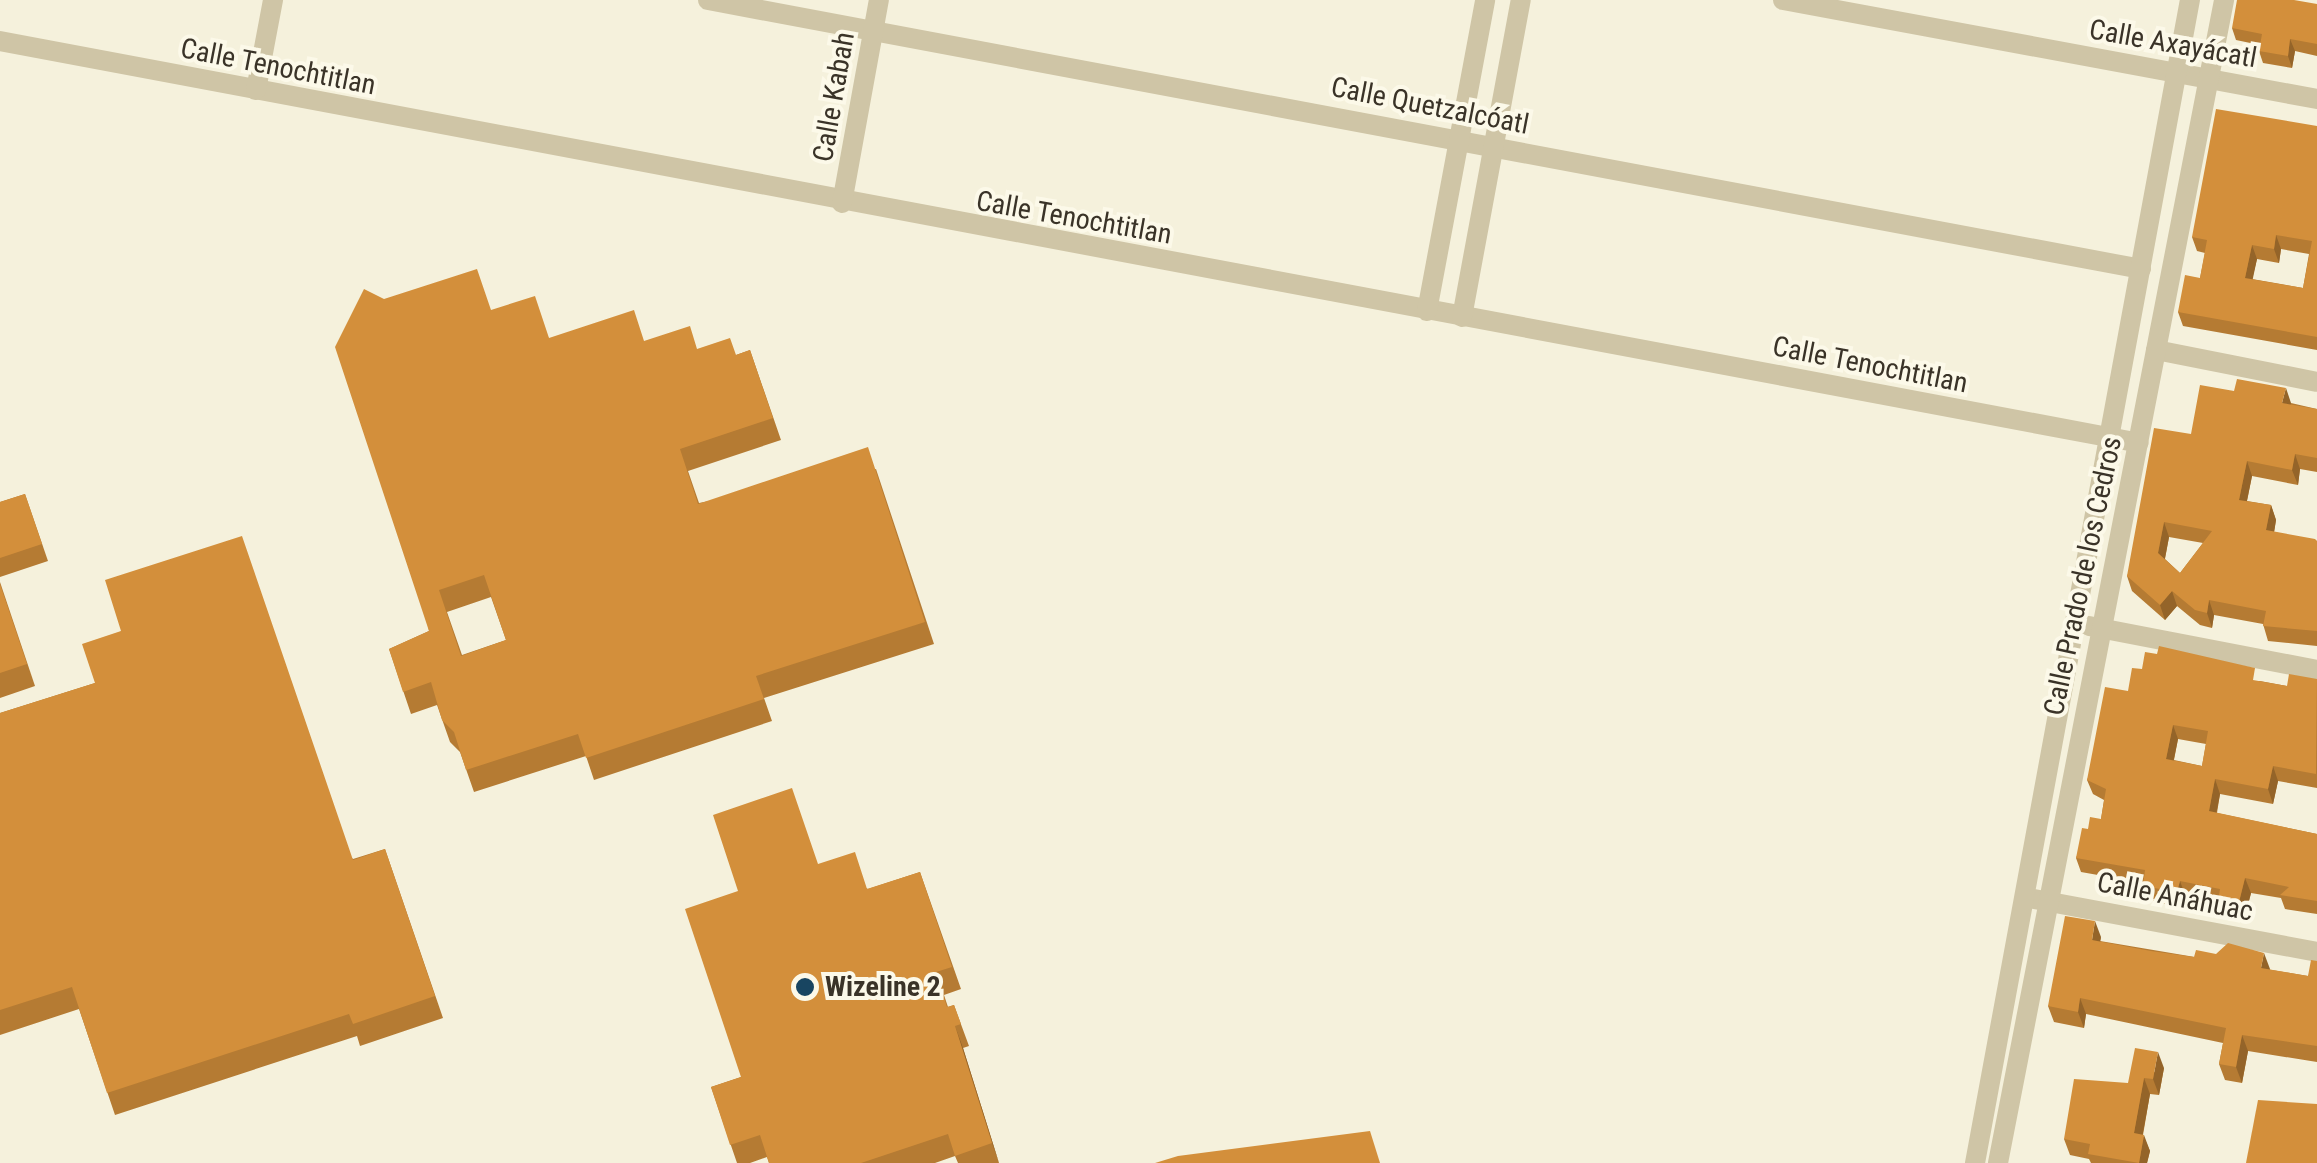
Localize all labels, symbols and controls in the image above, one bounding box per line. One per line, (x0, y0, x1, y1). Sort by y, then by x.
street label: Calle Axayácatl (2087, 13, 2259, 75)
street label: Calle Kabah (806, 30, 862, 164)
street label: Calle Tenochtitlan (177, 32, 379, 102)
street label: Calle Quetzalcóatl (1328, 70, 1532, 142)
street label: Calle Tenochtitlan (973, 184, 1175, 252)
street label: Calle Tenochtitlan (1769, 330, 1971, 400)
street label: Calle Prado de los Cedros (2037, 434, 2129, 718)
street label: Calle Anáhuac (2094, 865, 2256, 929)
place label: Wizeline 2 (825, 970, 941, 1004)
marker: Wizeline 2 (794, 976, 816, 998)

